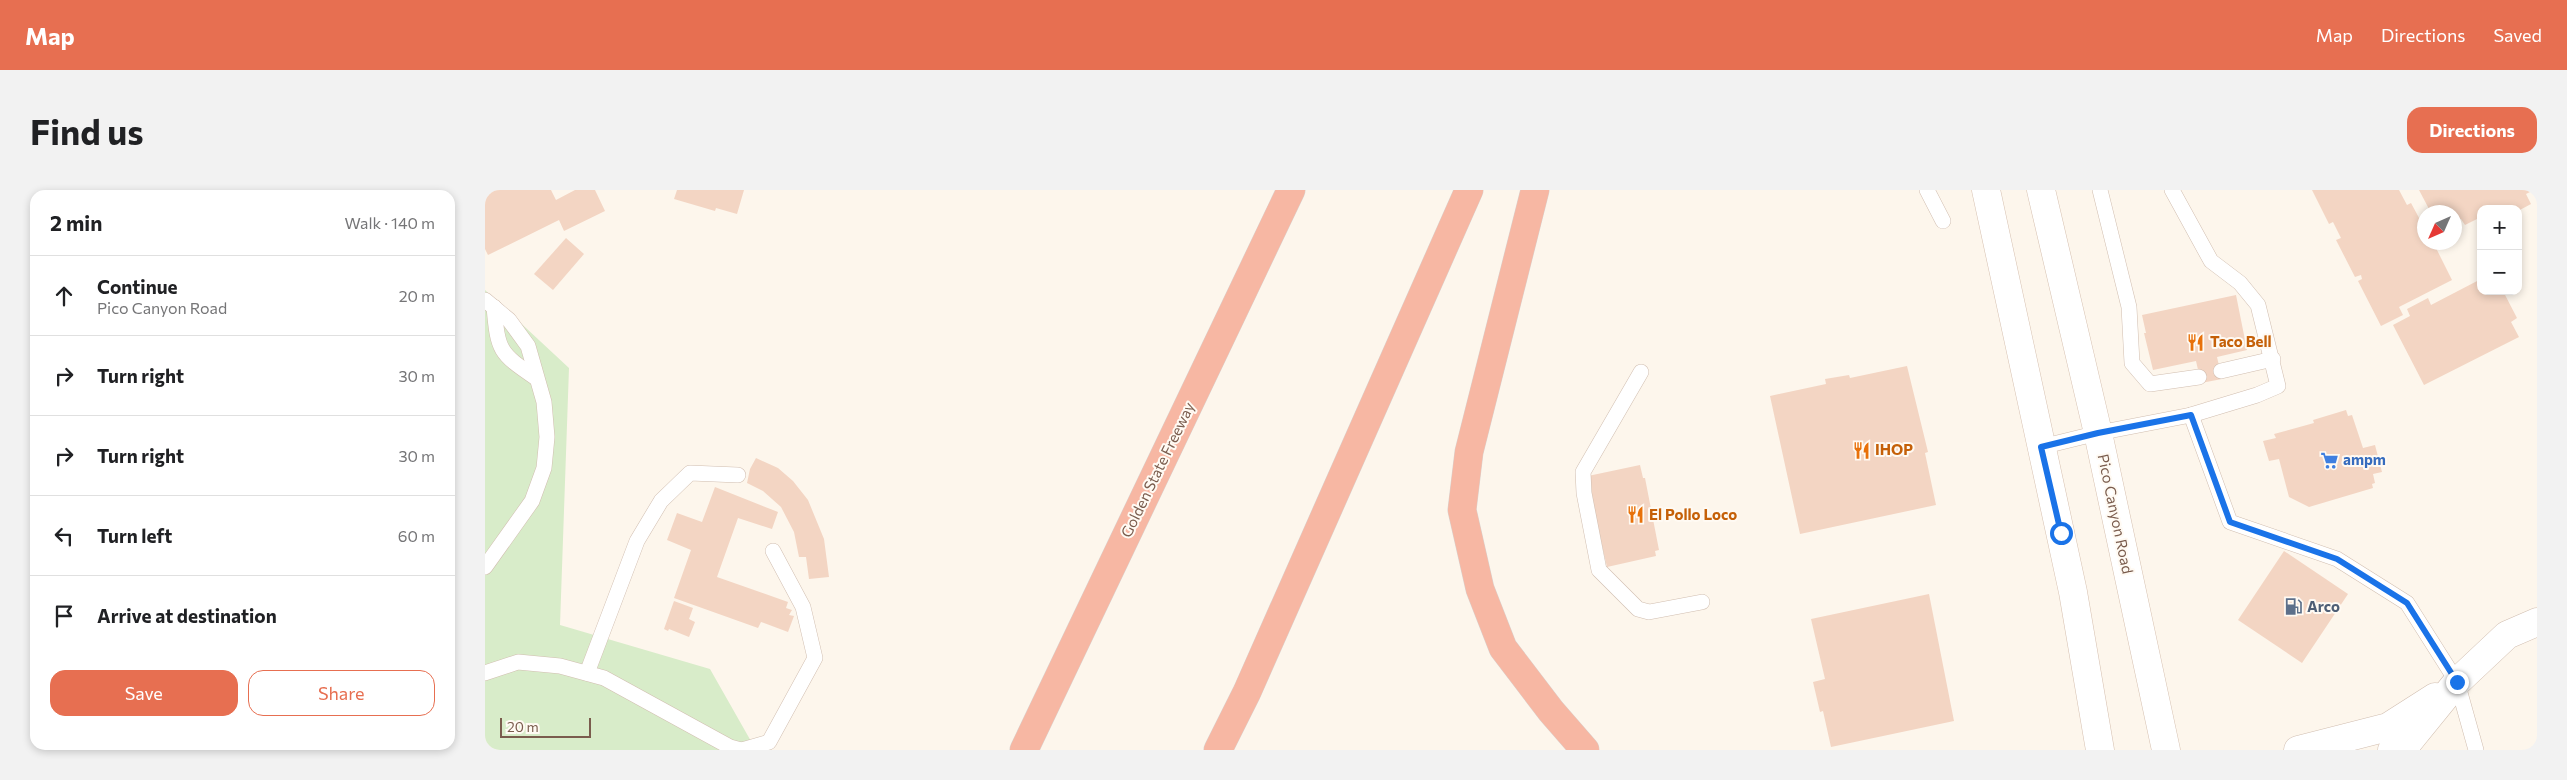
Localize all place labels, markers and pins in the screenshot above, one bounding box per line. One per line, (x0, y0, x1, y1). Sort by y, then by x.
restaurant icon: Taco Bell (2186, 332, 2206, 352)
place label: Taco Bell (2210, 332, 2272, 350)
restaurant icon: IHOP (1851, 440, 1871, 460)
place label: IHOP (1875, 440, 1913, 458)
supermarket icon: ampm (2319, 450, 2339, 470)
place label: ampm (2343, 450, 2386, 468)
restaurant icon: El Pollo Loco (1625, 505, 1645, 525)
place label: El Pollo Loco (1649, 505, 1737, 523)
fuel station icon: Arco (2283, 597, 2303, 617)
place label: Arco (2307, 597, 2340, 615)

